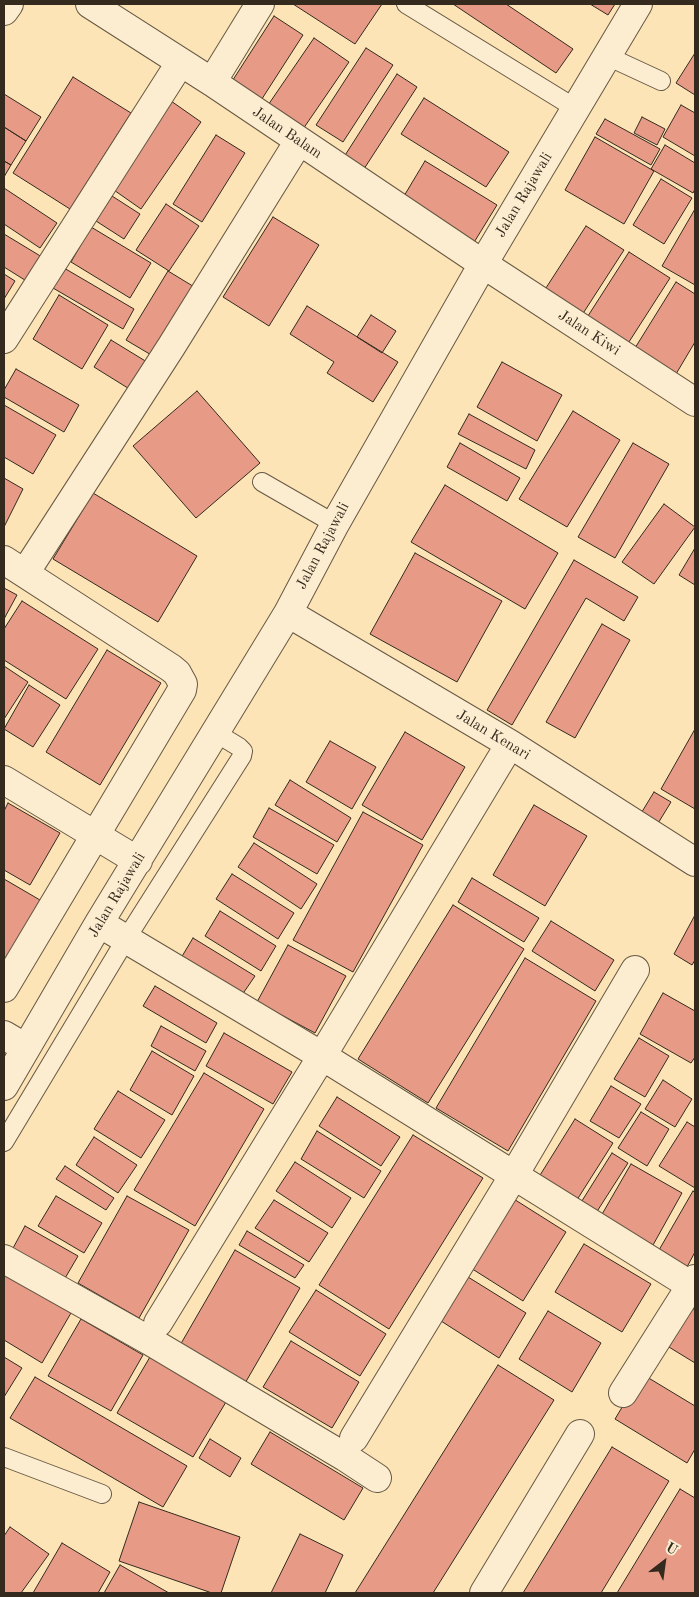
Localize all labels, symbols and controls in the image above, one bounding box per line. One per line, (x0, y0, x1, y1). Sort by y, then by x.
street label: Jalan Balam (249, 103, 325, 163)
street label: Jalan Rajawali (492, 149, 556, 241)
street label: Jalan Kiwi (555, 306, 623, 360)
street label: Jalan Rajawali (293, 499, 353, 593)
street label: Jalan Kenari (453, 706, 533, 764)
street label: Jalan Rajawali (85, 849, 149, 941)
north arrow (639, 1537, 689, 1587)
text: U (663, 1540, 680, 1558)

